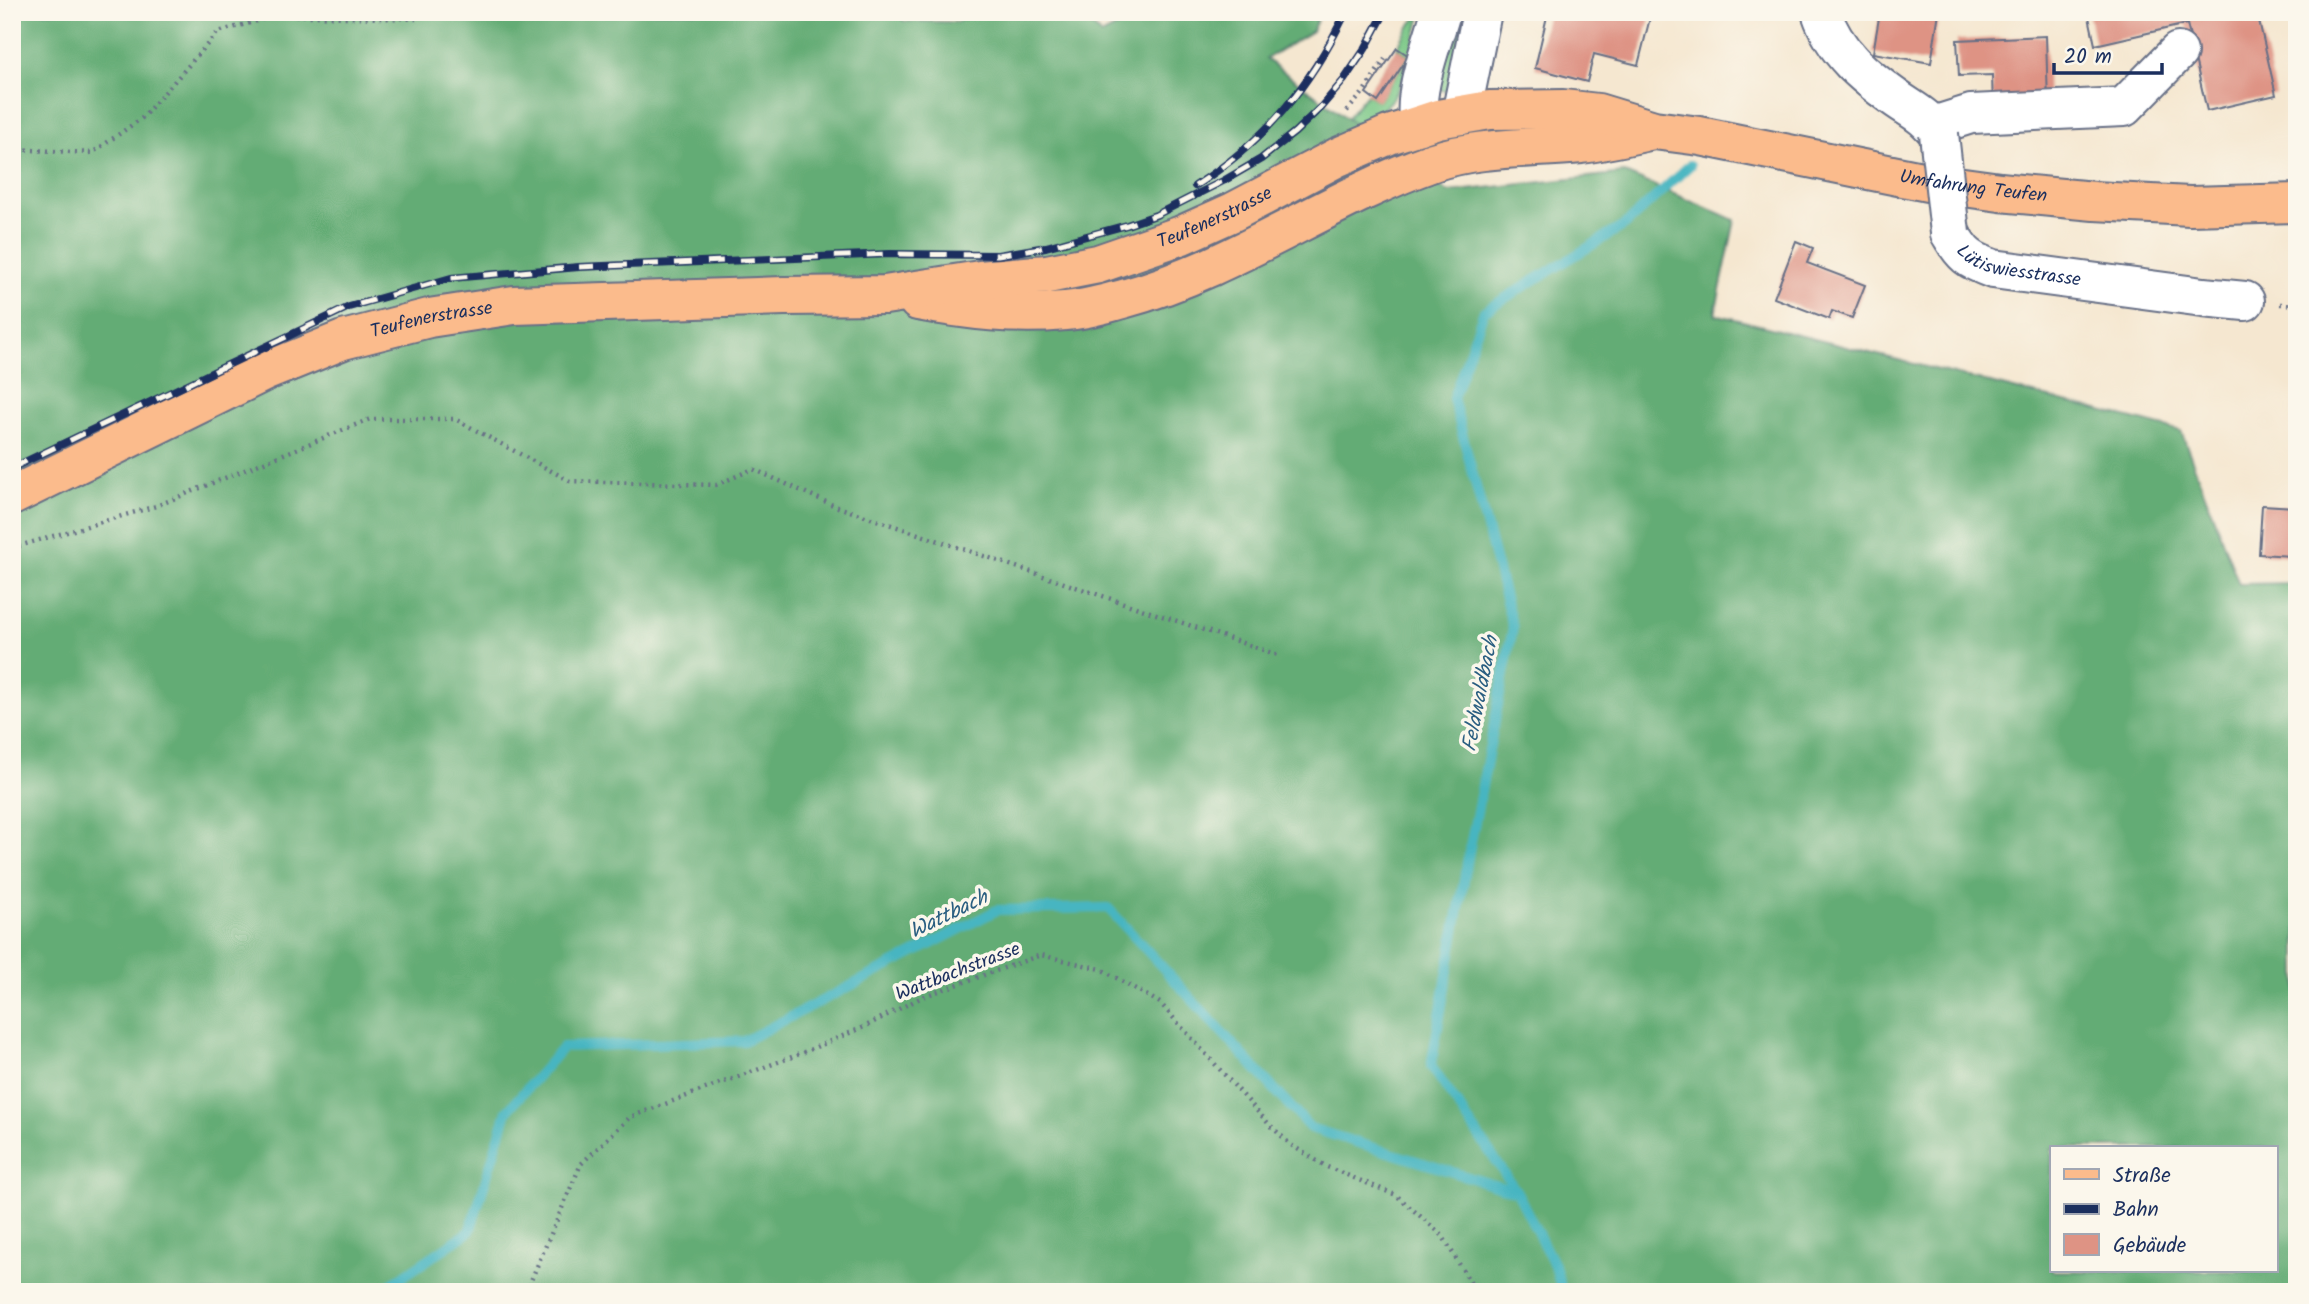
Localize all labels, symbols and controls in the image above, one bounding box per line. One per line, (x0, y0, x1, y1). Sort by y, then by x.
scale bar (2054, 32, 2162, 76)
text: 20 m (2064, 41, 2112, 74)
street label: Umfahrung Teufen (1897, 162, 2049, 211)
street label: Teufenerstrasse (1153, 179, 1278, 257)
street label: Lütiswiesstrasse (1948, 238, 2083, 296)
street label: Teufenerstrasse (367, 293, 495, 347)
water label: Feldwaldbach (1454, 632, 1509, 755)
water label: Wattbach (904, 881, 996, 948)
street label: Wattbachstrasse (891, 934, 1025, 1010)
legend (2050, 1146, 2278, 1272)
text: Straße (2113, 1160, 2171, 1193)
text: Bahn (2113, 1194, 2159, 1227)
text: Gebäude (2113, 1230, 2187, 1263)

